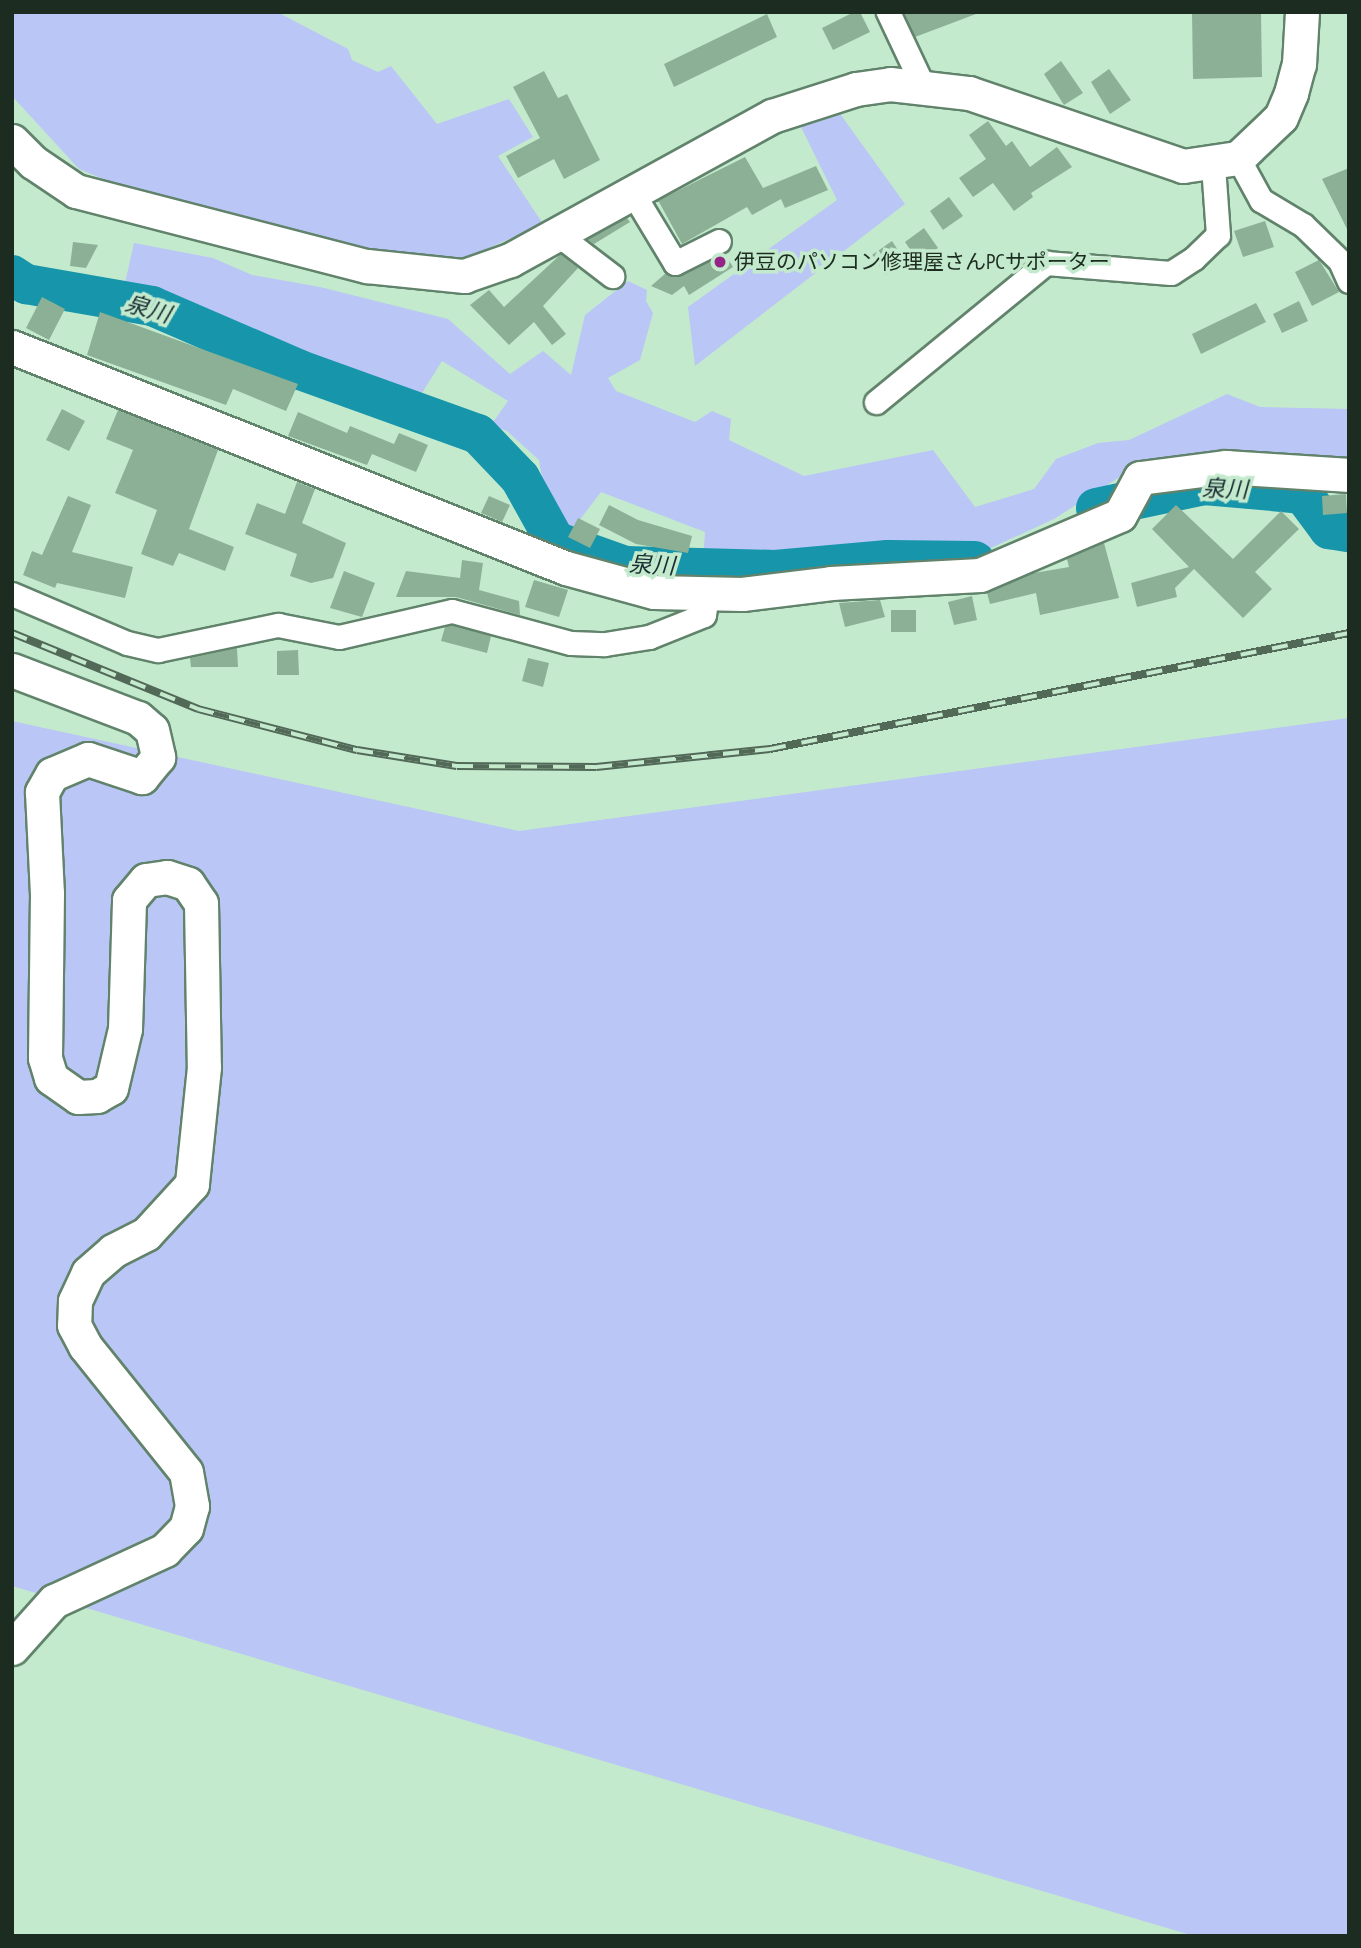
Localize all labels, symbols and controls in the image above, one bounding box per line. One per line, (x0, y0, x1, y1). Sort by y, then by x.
place label: 伊豆のパソコン修理屋さんPCサポーター (734, 249, 1110, 275)
marker: 伊豆のパソコン修理屋さんPCサポーター (712, 254, 728, 270)
water label: 泉川 (122, 289, 174, 329)
water label: 泉川 (1202, 474, 1248, 504)
water label: 泉川 (628, 550, 676, 580)

